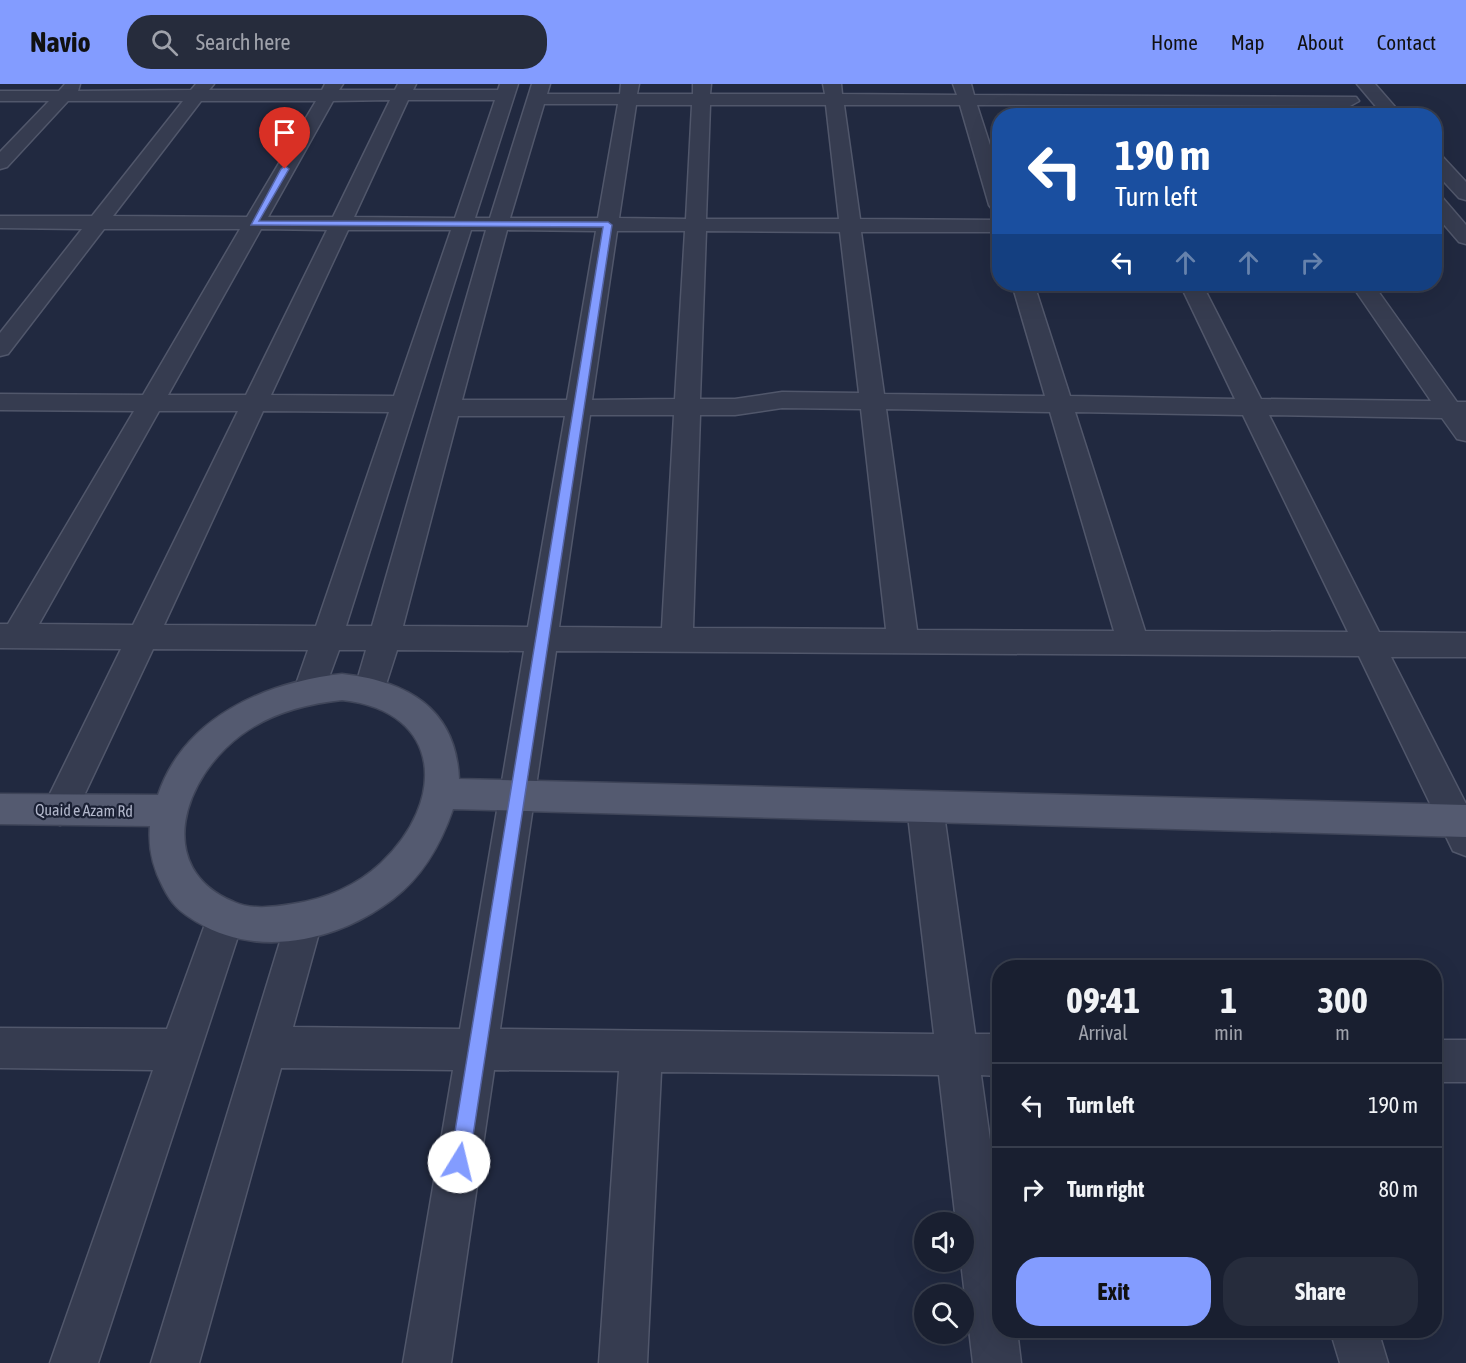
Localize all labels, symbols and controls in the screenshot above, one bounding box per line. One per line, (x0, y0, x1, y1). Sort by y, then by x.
search box (127, 15, 547, 69)
text: Navio (30, 26, 91, 58)
icon: search (148, 26, 181, 59)
text: Search here (196, 29, 291, 55)
text: Home (1151, 30, 1198, 54)
text: Map (1231, 30, 1265, 54)
text: About (1298, 30, 1344, 54)
text: Contact (1377, 30, 1436, 54)
pin (259, 107, 310, 169)
icon: arrive (268, 116, 301, 149)
text: 190 m (1115, 131, 1210, 179)
icon: left (1016, 132, 1094, 210)
text: Turn left (1115, 181, 1198, 212)
icon: left (1106, 246, 1139, 279)
icon: ahead (1169, 246, 1202, 279)
icon: ahead (1232, 246, 1265, 279)
icon: right (1295, 246, 1328, 279)
street label: Quaid e Azam Rd (35, 800, 133, 820)
text: 09:41 (1066, 979, 1140, 1021)
text: 1 (1220, 979, 1237, 1021)
text: 300 (1317, 979, 1368, 1021)
text: Arrival (1079, 1021, 1128, 1044)
text: min (1214, 1021, 1243, 1044)
text: m (1335, 1021, 1350, 1044)
icon: left (1016, 1089, 1049, 1122)
text: Turn left (1067, 1092, 1134, 1118)
text: 190 m (1368, 1092, 1418, 1118)
position arrow (427, 1130, 491, 1194)
icon: right (1016, 1173, 1049, 1206)
text: Turn right (1067, 1176, 1144, 1202)
text: 80 m (1378, 1176, 1418, 1202)
map controls (914, 1212, 974, 1344)
button: sound (914, 1212, 974, 1272)
button: Exit (1016, 1257, 1211, 1326)
button: Share (1223, 1257, 1418, 1326)
button: search (914, 1284, 974, 1344)

